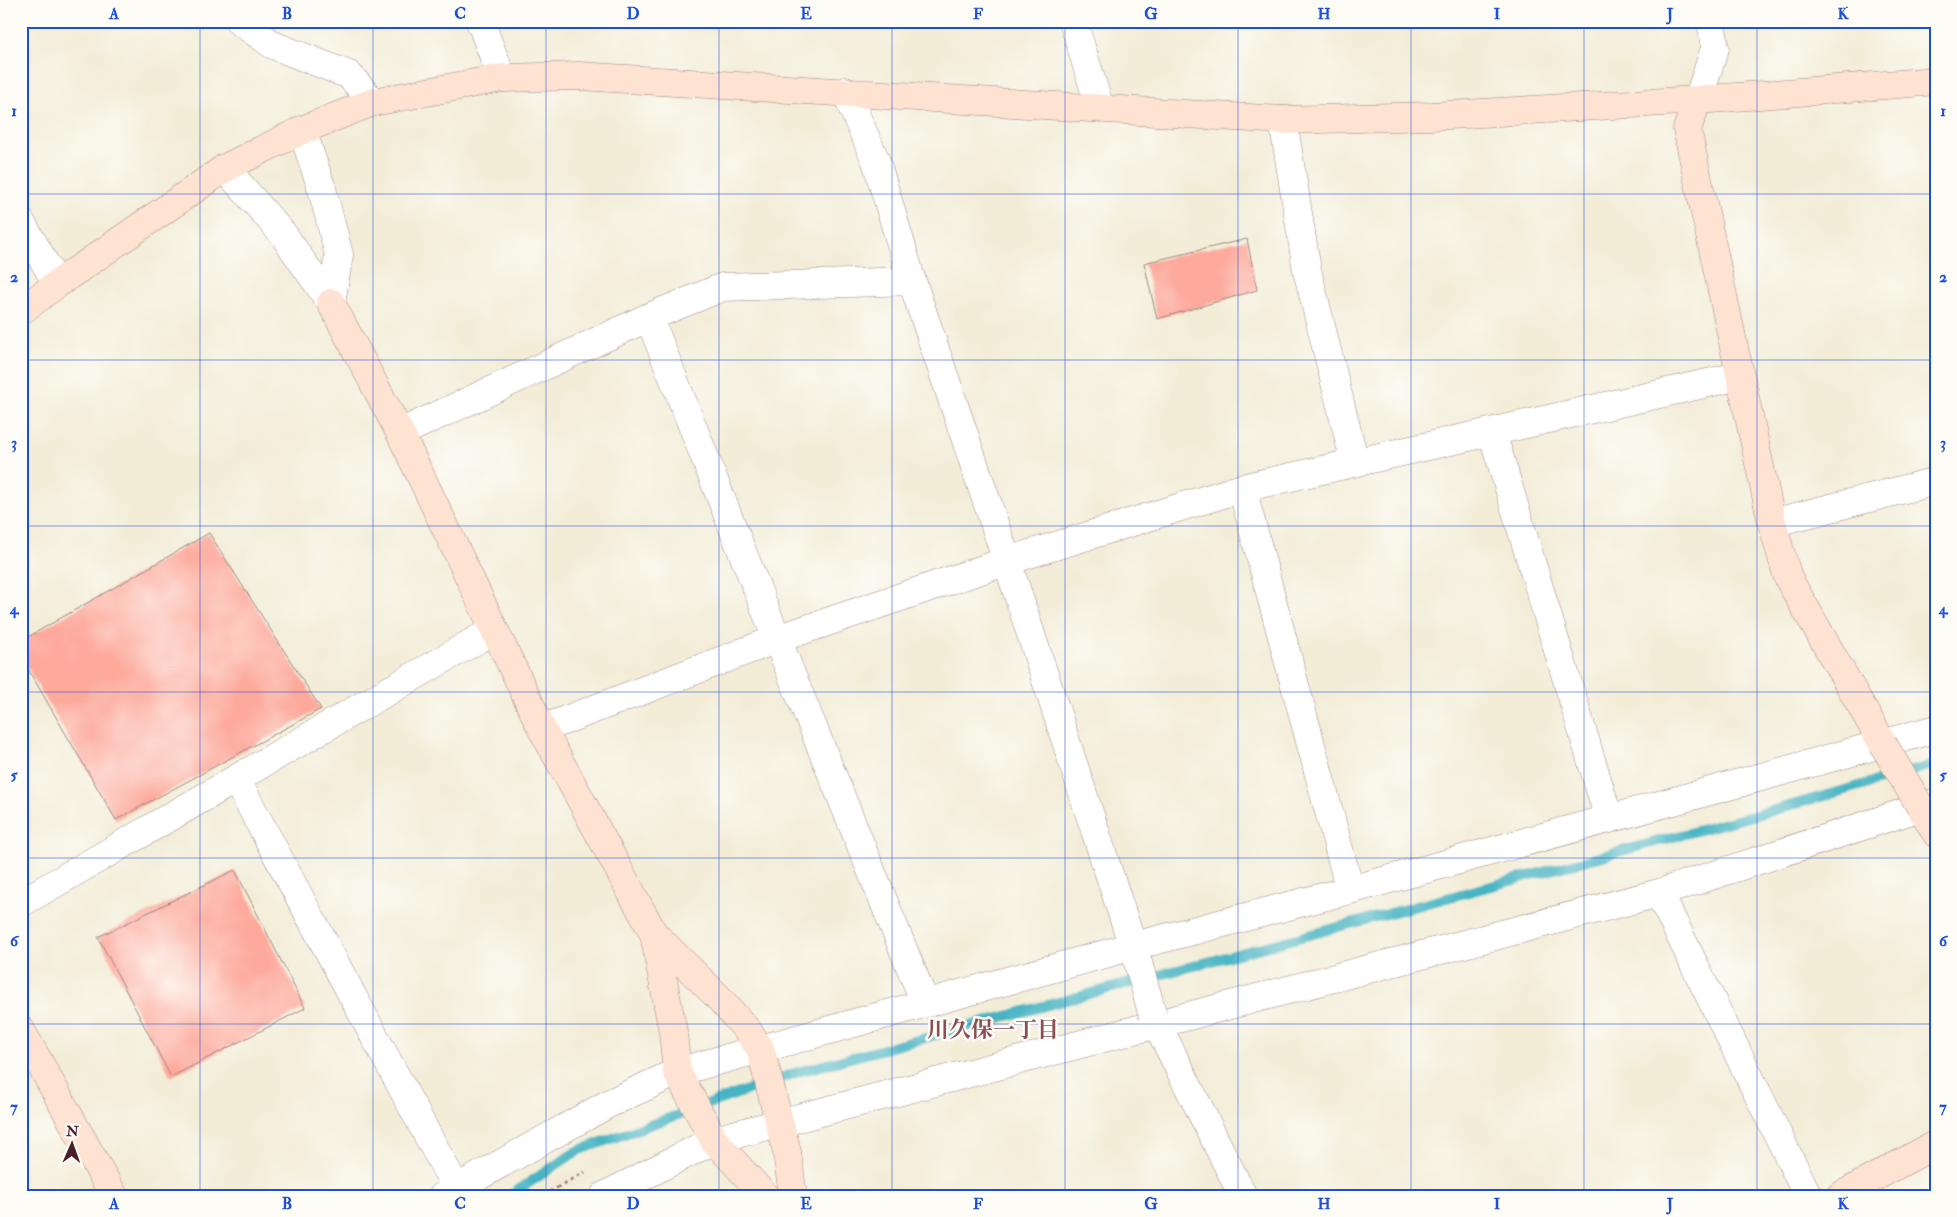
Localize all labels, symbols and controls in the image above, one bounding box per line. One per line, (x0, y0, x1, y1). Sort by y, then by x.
text: A (108, 4, 120, 24)
text: B (282, 4, 292, 24)
text: C (454, 4, 466, 24)
text: D (626, 4, 640, 24)
text: E (800, 4, 812, 24)
text: F (973, 4, 983, 24)
text: G (1144, 4, 1158, 24)
text: H (1317, 4, 1331, 24)
text: I (1494, 4, 1501, 24)
text: J (1666, 4, 1674, 25)
text: K (1837, 4, 1849, 24)
text: 1 (11, 101, 17, 121)
text: 1 (1940, 101, 1946, 121)
text: 2 (10, 267, 18, 287)
text: 2 (1939, 267, 1947, 287)
text: 3 (11, 433, 17, 453)
text: 3 (1940, 433, 1946, 453)
text: 4 (9, 599, 20, 619)
text: 4 (1938, 599, 1949, 619)
text: 5 (10, 765, 18, 785)
text: 5 (1939, 765, 1947, 785)
text: 6 (10, 931, 20, 951)
text: 6 (1939, 931, 1949, 951)
district label: 川久保一丁目 (927, 1016, 1059, 1044)
text: 7 (10, 1097, 18, 1117)
text: 7 (1939, 1097, 1947, 1117)
north arrow (48, 1120, 98, 1170)
text: N (65, 1123, 79, 1140)
text: A (108, 1194, 120, 1214)
text: B (282, 1194, 292, 1214)
text: C (454, 1194, 466, 1214)
text: D (626, 1194, 640, 1214)
text: E (800, 1194, 812, 1214)
text: F (973, 1194, 983, 1214)
text: G (1144, 1194, 1158, 1214)
text: H (1317, 1194, 1331, 1214)
text: I (1494, 1194, 1501, 1214)
text: J (1666, 1194, 1674, 1215)
text: K (1837, 1194, 1849, 1214)

